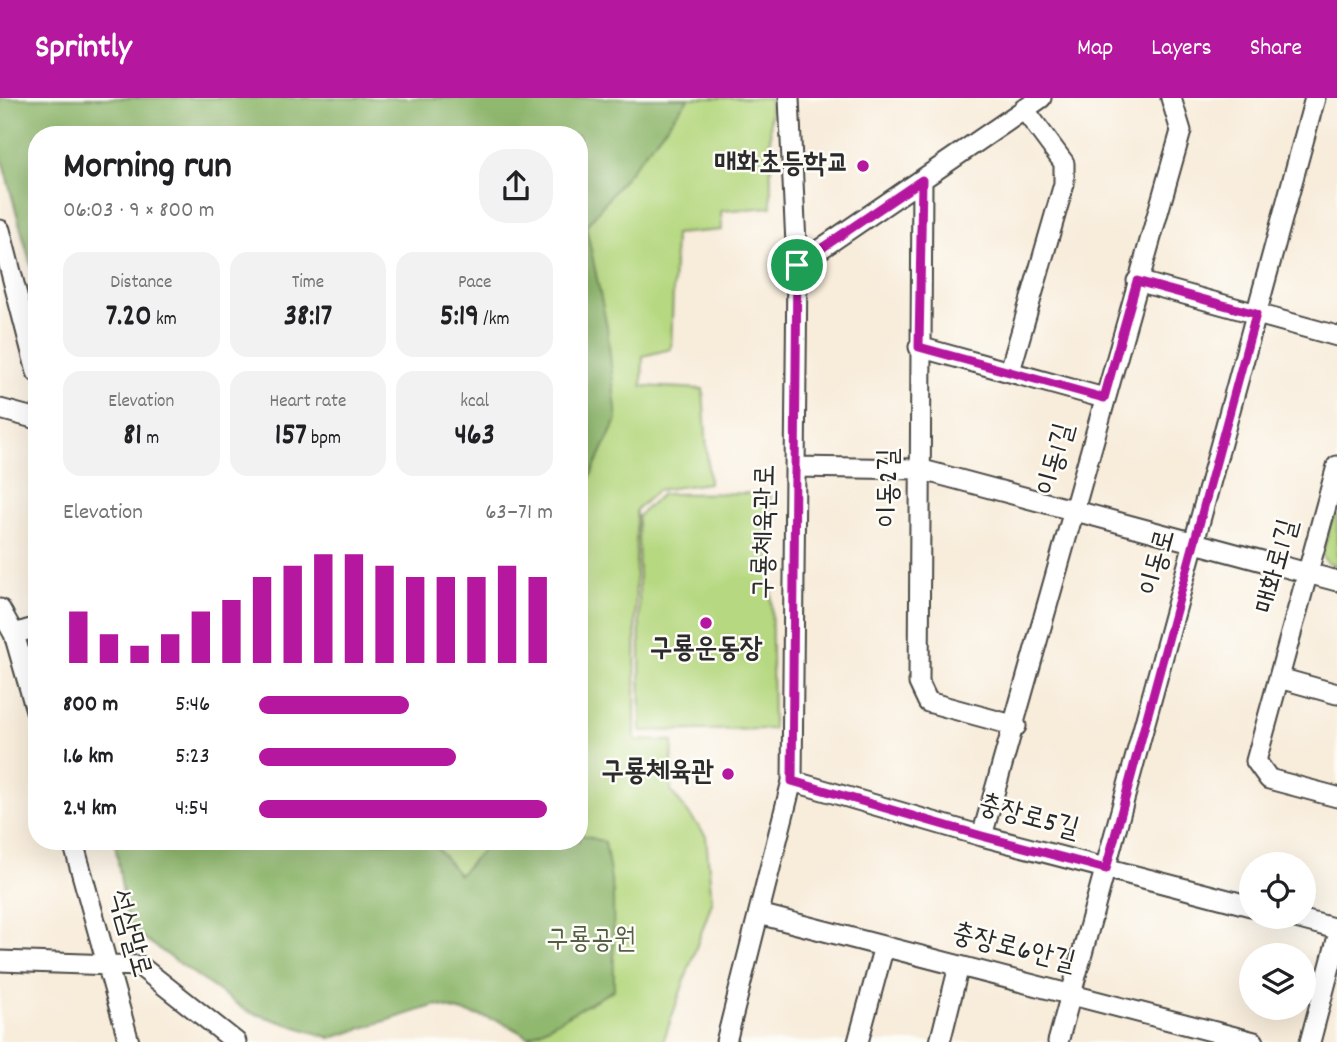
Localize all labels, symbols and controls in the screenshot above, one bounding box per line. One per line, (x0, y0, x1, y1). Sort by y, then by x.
text: Sprintly (35, 26, 132, 73)
text: Map (1077, 32, 1113, 66)
text: Layers (1151, 32, 1212, 66)
text: Share (1250, 32, 1302, 66)
text: Morning run (63, 141, 232, 196)
place label: 매화초등학교 (714, 146, 849, 186)
button: share (479, 149, 553, 223)
marker: 매화초등학교 (855, 158, 871, 174)
text: 06:03 · 9 × 800 m (63, 195, 215, 228)
pin (767, 235, 827, 295)
icon: arrive (778, 246, 816, 284)
text: Distance (110, 270, 172, 297)
text: Time (292, 270, 324, 297)
text: Pace (458, 270, 491, 297)
text: 7.20 (106, 297, 152, 340)
text: 38:17 (284, 297, 332, 340)
text: 5:19 (440, 297, 479, 340)
text: km (152, 307, 177, 334)
text: /km (479, 307, 510, 334)
text: Elevation (108, 389, 174, 416)
text: Heart rate (270, 389, 346, 416)
text: kcal (460, 389, 489, 416)
text: 81 (123, 416, 142, 459)
text: 157 (275, 416, 307, 459)
text: 463 (454, 416, 495, 459)
street label: 이동1길 (1029, 419, 1087, 501)
text: m (142, 426, 159, 453)
text: bpm (307, 426, 341, 453)
street label: 이동2길 (871, 448, 911, 528)
street label: 구룡체육관로 (746, 464, 788, 600)
text: Elevation (63, 497, 143, 530)
text: 63–71 m (485, 497, 553, 530)
street label: 매화로1길 (1247, 515, 1311, 619)
street label: 이동로 (1132, 525, 1188, 601)
marker: 구룡운동장 (698, 615, 714, 631)
place label: 구룡운동장 (650, 631, 763, 671)
text: 800 m (63, 689, 118, 722)
text: 5:46 (175, 689, 210, 722)
text: 1.6 km (63, 741, 114, 774)
text: 5:23 (175, 741, 210, 774)
place label: 구룡체육관 (601, 754, 714, 794)
marker: 구룡체육관 (720, 766, 736, 782)
street label: 충장로5길 (973, 786, 1083, 852)
text: 2.4 km (63, 793, 117, 826)
text: 4:54 (175, 793, 209, 826)
map controls (1239, 852, 1316, 1020)
button: locate (1239, 852, 1316, 929)
street label: 석삼말로 (96, 885, 160, 983)
street label: 충장로6안길 (947, 915, 1079, 985)
park label: 구룡공원 (546, 922, 636, 962)
button: layers (1239, 943, 1316, 1020)

